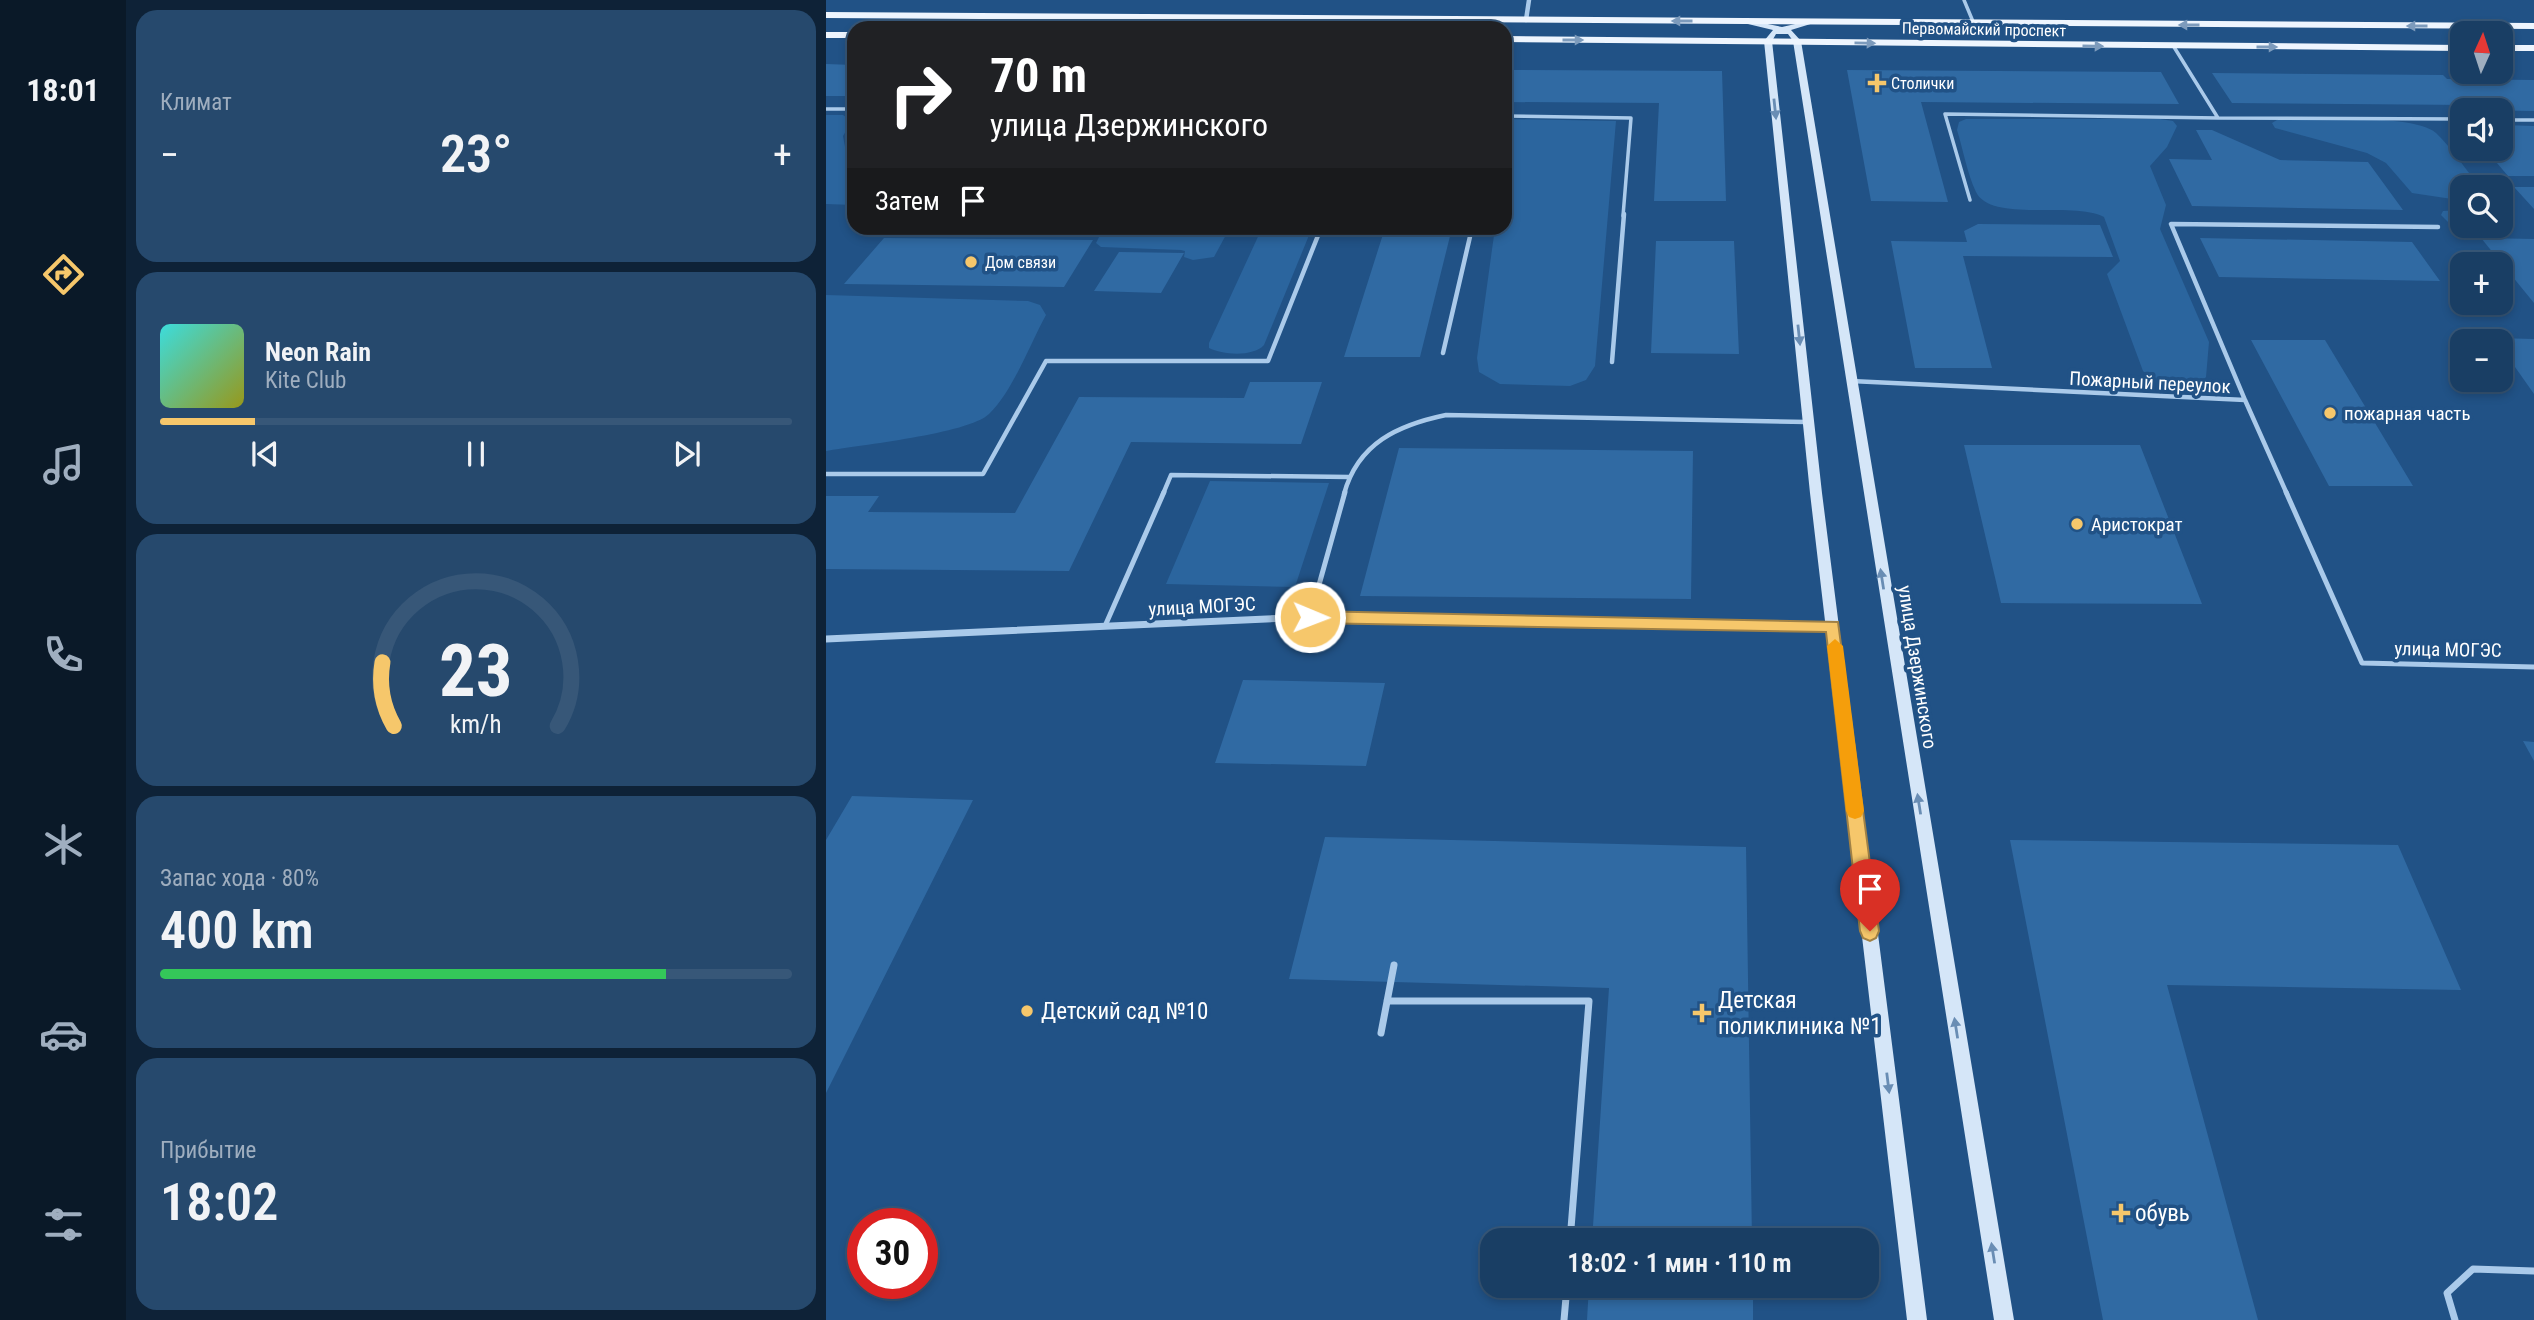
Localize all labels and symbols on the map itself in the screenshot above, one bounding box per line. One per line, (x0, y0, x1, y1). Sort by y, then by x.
one-way arrow (1671, 15, 1693, 27)
street label: Первомайский проспект (1902, 19, 2066, 40)
one-way arrow (2178, 19, 2200, 31)
one-way arrow (2406, 20, 2428, 32)
north arrow (2450, 21, 2513, 84)
one-way arrow (1562, 34, 1584, 46)
one-way arrow (1855, 37, 1877, 49)
one-way arrow (2082, 40, 2104, 51)
one-way arrow (2256, 41, 2278, 53)
place label: Столички (1891, 74, 1954, 93)
marker: Столички (1869, 75, 1885, 91)
one-way arrow (1770, 98, 1781, 120)
place label: Дом связи (985, 253, 1056, 272)
marker: Дом связи (963, 254, 979, 270)
one-way arrow (1794, 324, 1805, 346)
street label: Пожарный переулок (2069, 367, 2231, 398)
place label: пожарная часть (2344, 402, 2471, 425)
marker: пожарная часть (2322, 405, 2338, 421)
place label: Аристократ (2091, 513, 2183, 536)
marker: Аристократ (2069, 516, 2085, 532)
one-way arrow (1876, 568, 1887, 590)
position arrow (1273, 580, 1347, 654)
street label: улица Дзержинского (1893, 584, 1942, 750)
street label: улица МОГЭС (1148, 592, 1256, 621)
street label: улица МОГЭС (2394, 637, 2502, 662)
one-way arrow (1913, 793, 1924, 815)
pin (1840, 859, 1900, 931)
place label: Детская поликлиника №1 (1718, 987, 1882, 1040)
place label: Детский сад №10 (1041, 998, 1208, 1025)
marker: Детский сад №10 (1019, 1003, 1035, 1019)
marker: Детская поликлиника №1 (1692, 1003, 1712, 1023)
one-way arrow (1950, 1017, 1961, 1039)
one-way arrow (1882, 1072, 1893, 1094)
place label: обувь (2135, 1200, 2190, 1227)
marker: обувь (2113, 1205, 2129, 1221)
speed limit sign: 30 (847, 1208, 938, 1299)
one-way arrow (1987, 1242, 1998, 1264)

